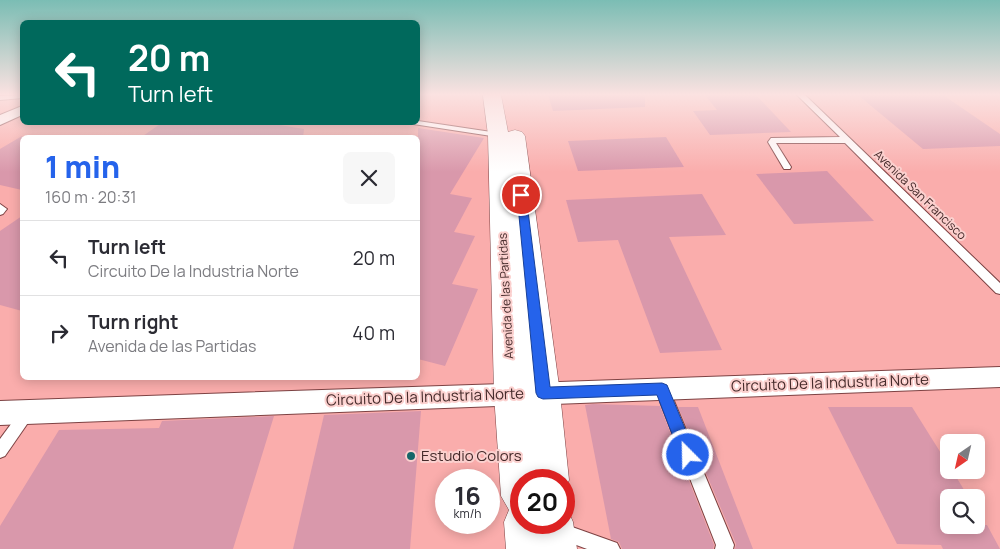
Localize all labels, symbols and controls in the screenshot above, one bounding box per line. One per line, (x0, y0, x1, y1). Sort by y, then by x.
text: 20 m (128, 34, 210, 82)
icon: left (45, 40, 110, 105)
text: Turn left (128, 79, 213, 109)
text: 1 min (45, 146, 120, 187)
street label: Avenida San Francisco (870, 146, 970, 243)
button: close (343, 152, 395, 204)
pin (500, 174, 542, 216)
icon: arrive (507, 181, 535, 209)
text: 160 m · 20:31 (45, 186, 136, 208)
street label: Avenida de las Partidas (494, 233, 517, 360)
text: Turn left (88, 234, 166, 260)
icon: left (45, 244, 73, 272)
text: 20 m (353, 245, 395, 271)
text: Circuito De la Industria Norte (88, 260, 299, 282)
text: Turn right (88, 309, 178, 335)
icon: right (45, 319, 73, 347)
text: 40 m (352, 320, 395, 346)
text: Avenida de las Partidas (88, 335, 256, 357)
street label: Circuito De la Industria Norte (731, 369, 929, 396)
street label: Circuito De la Industria Norte (326, 383, 524, 410)
position arrow (661, 428, 713, 480)
north arrow (940, 434, 985, 479)
map controls (940, 434, 985, 534)
place label: Estudio Colors (421, 445, 522, 466)
marker: Estudio Colors (405, 450, 417, 462)
speed limit sign: 20 (510, 469, 575, 534)
text: 16 (454, 478, 481, 513)
button: search (940, 489, 985, 534)
text: km/h (454, 505, 481, 522)

